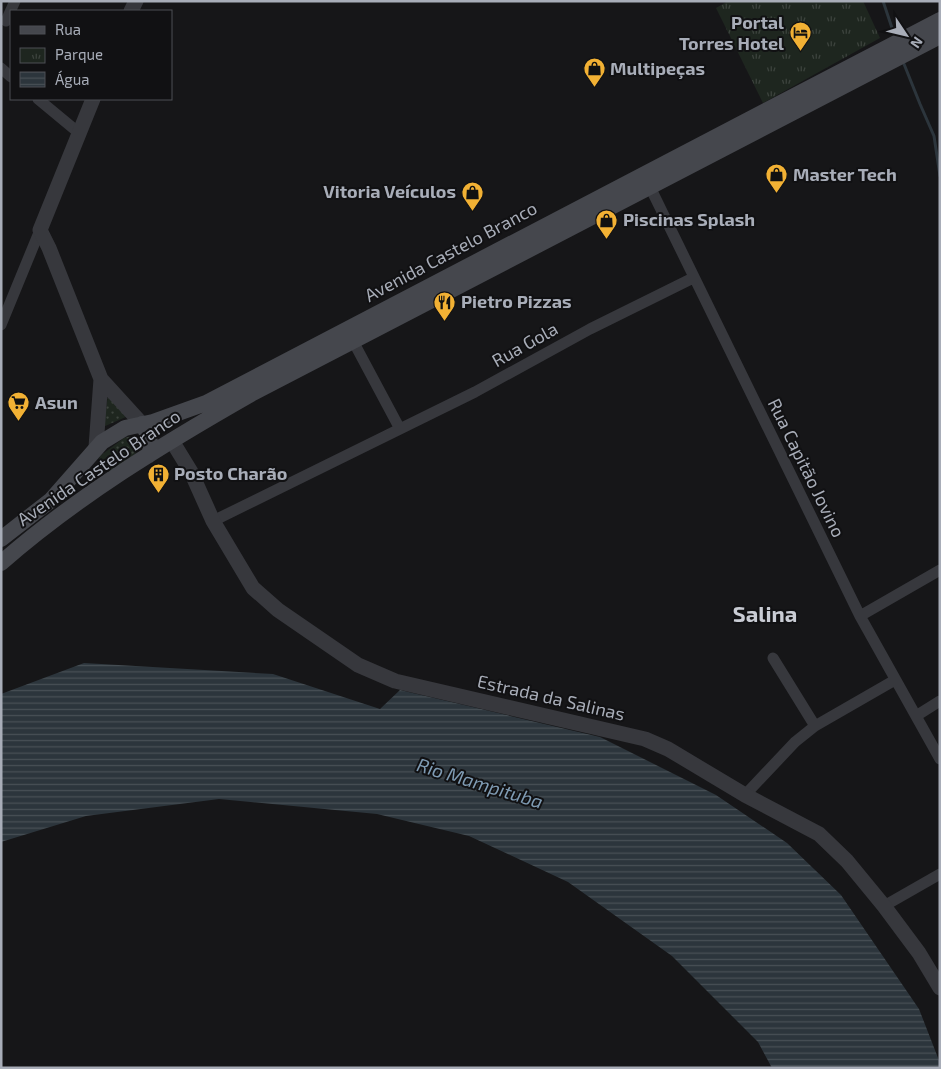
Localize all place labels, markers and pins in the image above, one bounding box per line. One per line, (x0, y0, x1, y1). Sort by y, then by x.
place label: Portal Torres Hotel (679, 11, 784, 54)
hotel icon: Portal Torres Hotel (788, 21, 812, 52)
shop icon: Multipeças (582, 57, 606, 88)
place label: Multipeças (610, 57, 705, 80)
shop icon: Master Tech (765, 163, 789, 194)
place label: Master Tech (793, 163, 897, 185)
place label: Vitoria Veículos (323, 180, 456, 202)
shop icon: Vitoria Veículos (460, 180, 484, 211)
shop icon: Piscinas Splash (595, 208, 619, 239)
place label: Piscinas Splash (623, 208, 755, 230)
restaurant icon: Pietro Pizzas (433, 290, 457, 321)
place label: Pietro Pizzas (461, 290, 572, 312)
supermarket icon: Asun (7, 391, 31, 422)
place label: Asun (35, 391, 78, 413)
building icon: Posto Charão (146, 462, 170, 493)
place label: Posto Charão (174, 462, 287, 484)

